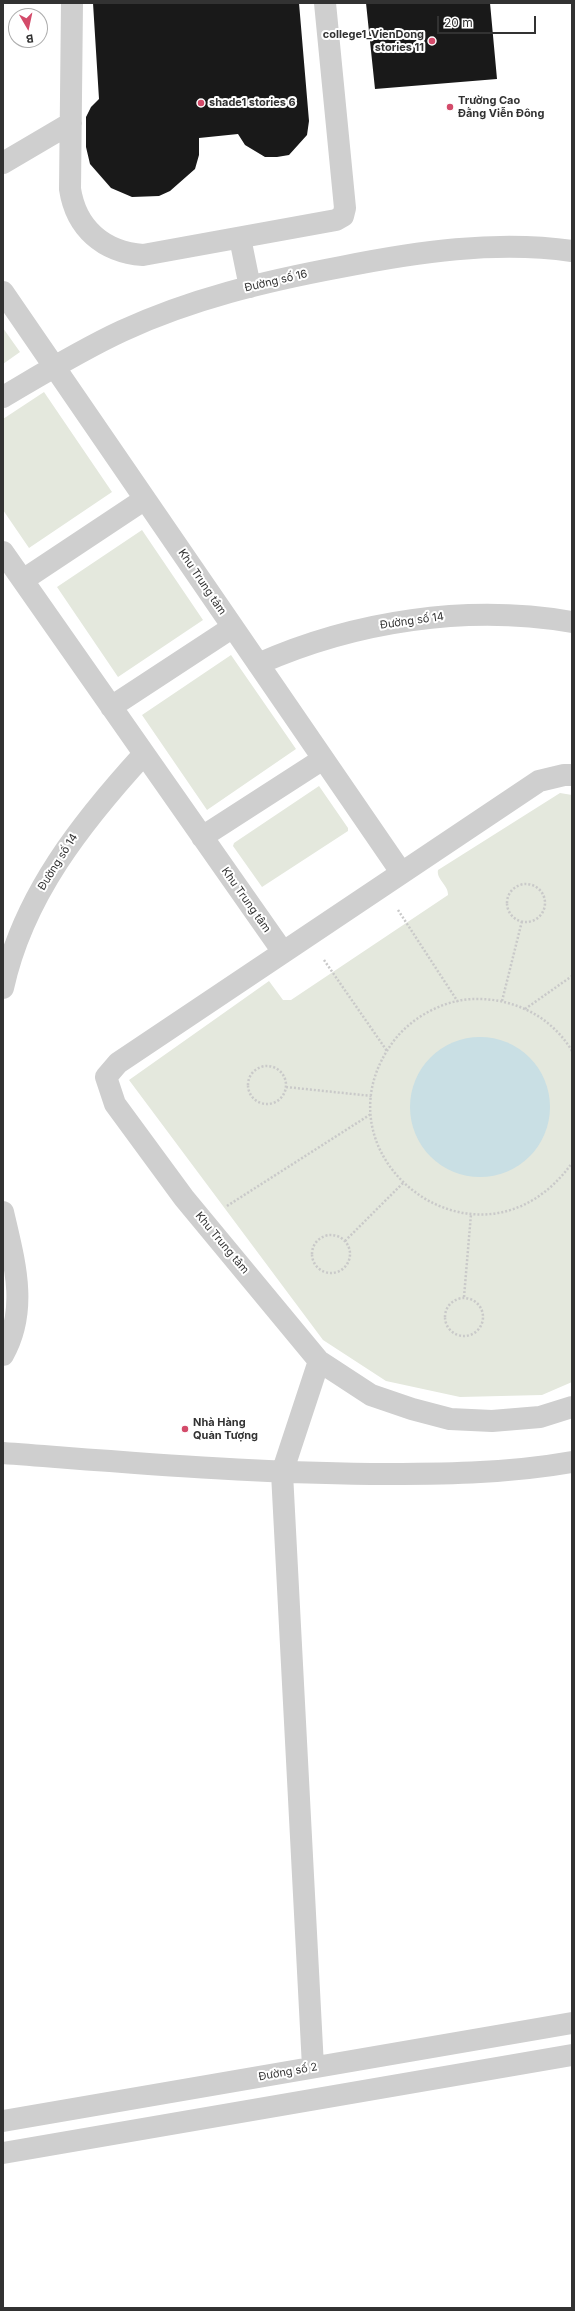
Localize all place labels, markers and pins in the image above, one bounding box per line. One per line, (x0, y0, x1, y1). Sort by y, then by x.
place label: college1_VienDong stories 11 (323, 28, 424, 54)
marker: college1_VienDong stories 11 (427, 36, 437, 46)
place label: Trường Cao Đằng Viễn Đông (458, 94, 544, 120)
place label: shade1 stories 6 (209, 96, 296, 110)
marker: shade1 stories 6 (196, 98, 206, 108)
marker: Trường Cao Đằng Viễn Đông (445, 102, 455, 112)
place label: Nhà Hàng Quản Tượng (193, 1416, 258, 1442)
marker: Nhà Hàng Quản Tượng (180, 1424, 190, 1434)

